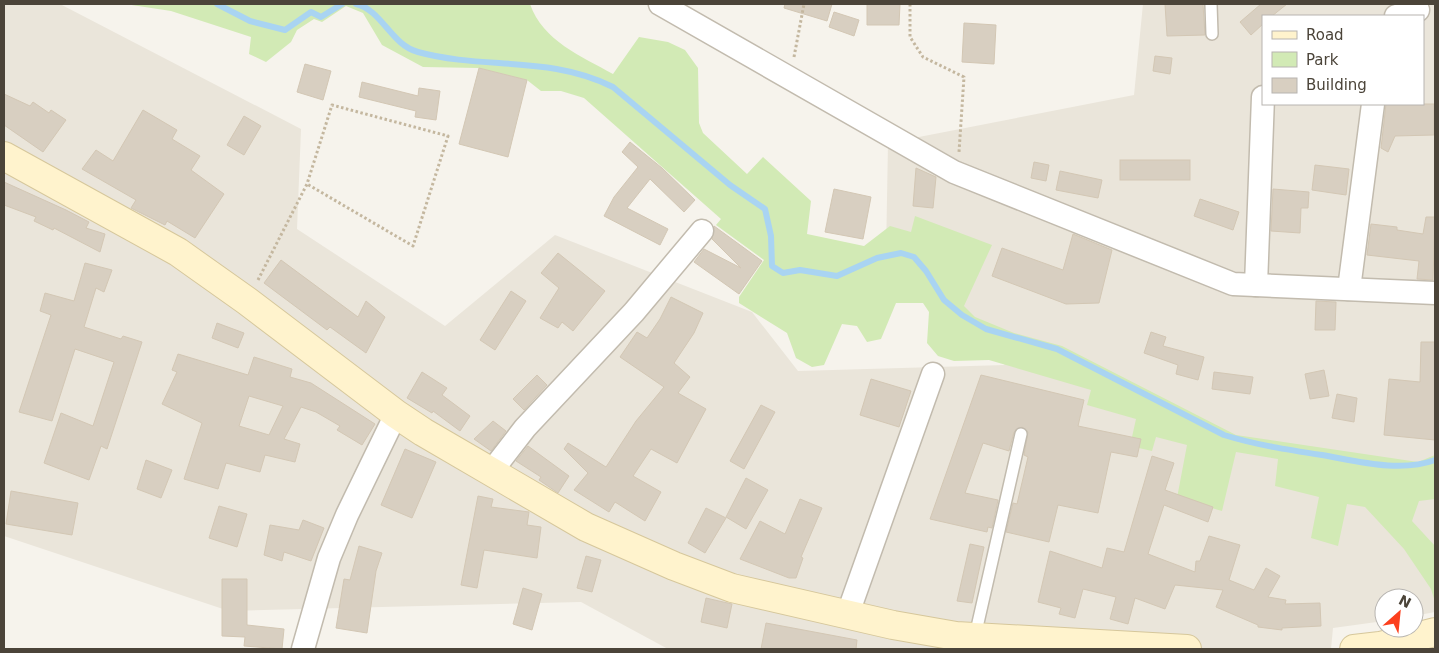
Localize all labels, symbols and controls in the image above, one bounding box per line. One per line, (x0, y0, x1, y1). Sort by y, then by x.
legend (1262, 15, 1424, 105)
text: Road (1306, 26, 1344, 44)
text: Park (1306, 51, 1339, 69)
text: Building (1306, 76, 1367, 94)
north arrow (1374, 588, 1424, 638)
text: N (1396, 592, 1414, 611)

